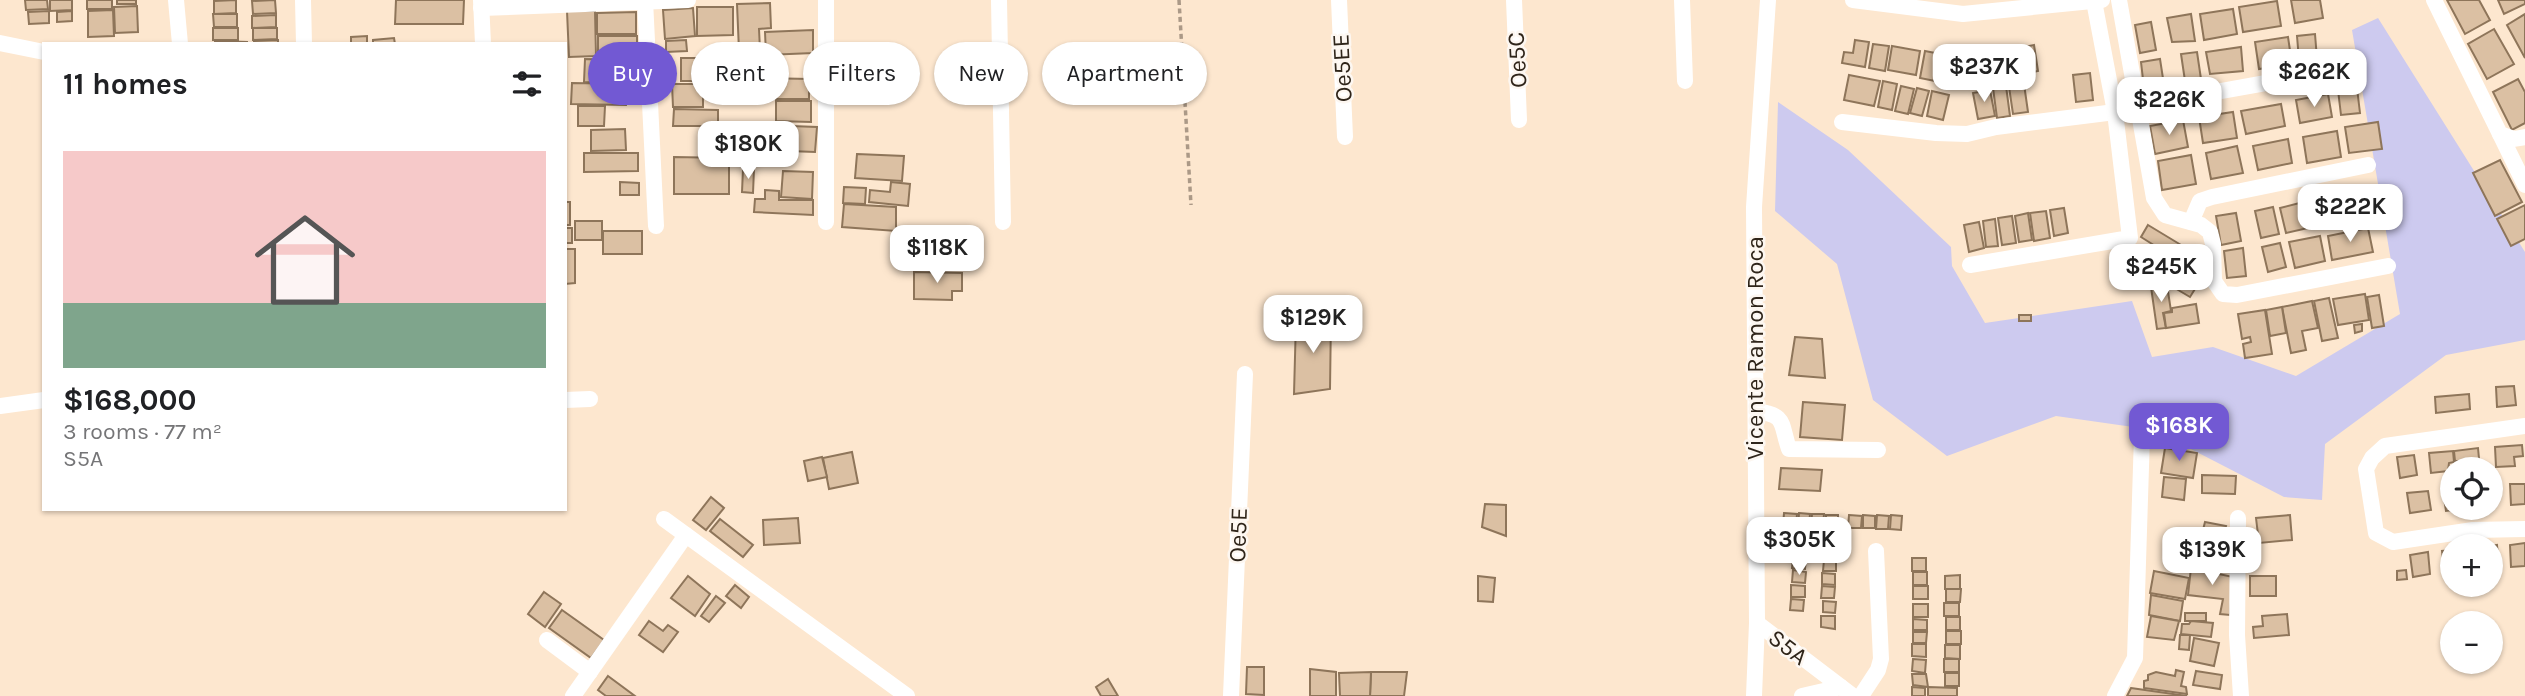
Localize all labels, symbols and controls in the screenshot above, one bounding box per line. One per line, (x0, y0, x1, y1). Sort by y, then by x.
street label: Oe5C (1502, 31, 1532, 89)
street label: Oe5EE (1326, 33, 1358, 103)
chip: Buy (588, 42, 677, 105)
chip: Rent (691, 42, 789, 105)
chip: Filters (803, 42, 920, 105)
chip: New (934, 42, 1028, 105)
chip: Apartment (1042, 42, 1207, 105)
pin: $237K (1935, 44, 2033, 104)
pin: $262K (2265, 50, 2363, 109)
text: $237K (1949, 53, 2019, 80)
text: $262K (2278, 58, 2350, 85)
icon: filters (508, 65, 546, 103)
text: 11 homes (63, 66, 188, 102)
pin: $226K (2120, 78, 2218, 137)
text: $226K (2133, 86, 2205, 113)
pin: $180K (699, 122, 797, 181)
text: $180K (714, 130, 782, 157)
pin: $222K (2301, 184, 2399, 244)
text: $222K (2314, 193, 2386, 220)
icon: home (242, 197, 368, 323)
pin: $118K (888, 226, 986, 285)
text: $118K (906, 234, 968, 261)
street label: Vicente Ramon Roca (1741, 236, 1769, 460)
pin: $245K (2112, 244, 2210, 304)
text: $245K (2125, 253, 2197, 280)
pin: $129K (1264, 296, 1362, 355)
text: $129K (1279, 304, 1347, 331)
text: $168,000 (63, 382, 197, 418)
pin: $168K (2130, 404, 2228, 463)
text: $168K (2145, 412, 2213, 439)
text: 3 rooms · 77 m² (63, 418, 222, 445)
text: S5A (63, 445, 103, 472)
map controls (2440, 457, 2503, 674)
button: locate (2440, 457, 2503, 520)
street label: Oe5E (1223, 507, 1253, 563)
pin: $305K (1750, 518, 1848, 577)
text: $305K (1762, 526, 1836, 553)
pin: $139K (2163, 528, 2261, 587)
button: + (2440, 534, 2503, 597)
text: $139K (2178, 536, 2246, 563)
button: − (2440, 611, 2503, 674)
street label: S5A (1763, 623, 1813, 671)

